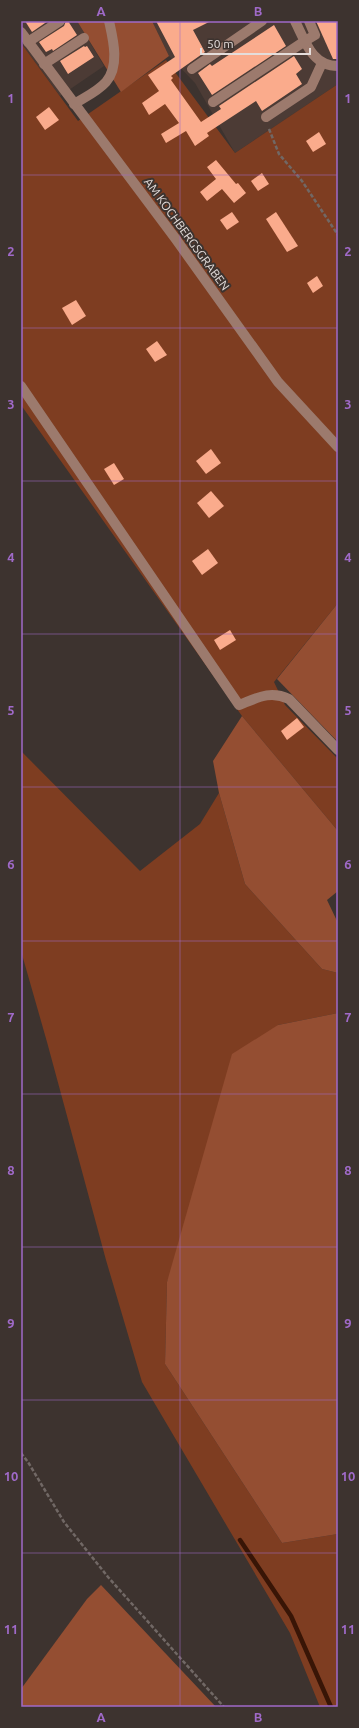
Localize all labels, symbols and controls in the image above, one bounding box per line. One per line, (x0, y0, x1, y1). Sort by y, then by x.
text: A (96, 4, 106, 18)
text: B (254, 4, 263, 18)
scale bar (201, 30, 310, 56)
text: 50 m (207, 37, 234, 50)
text: 1 (7, 91, 15, 105)
text: 1 (344, 91, 352, 105)
street label: AM KOCHBERGSGRABEN (142, 175, 232, 293)
text: 2 (7, 244, 15, 258)
text: 2 (344, 244, 352, 258)
text: 3 (7, 397, 15, 411)
text: 3 (344, 397, 352, 411)
text: 4 (7, 550, 15, 564)
text: 4 (344, 550, 352, 564)
text: 5 (7, 703, 15, 717)
text: 5 (344, 703, 352, 717)
text: 6 (7, 857, 15, 871)
text: 6 (344, 857, 352, 871)
text: 7 (7, 1010, 15, 1024)
text: 7 (344, 1010, 352, 1024)
text: 8 (7, 1163, 15, 1177)
text: 8 (344, 1163, 352, 1177)
text: 9 (7, 1316, 15, 1330)
text: 9 (344, 1316, 352, 1330)
text: 10 (4, 1469, 18, 1483)
text: 10 (341, 1469, 355, 1483)
text: 11 (4, 1622, 18, 1636)
text: 11 (341, 1622, 355, 1636)
text: A (96, 1710, 106, 1724)
text: B (254, 1710, 263, 1724)

